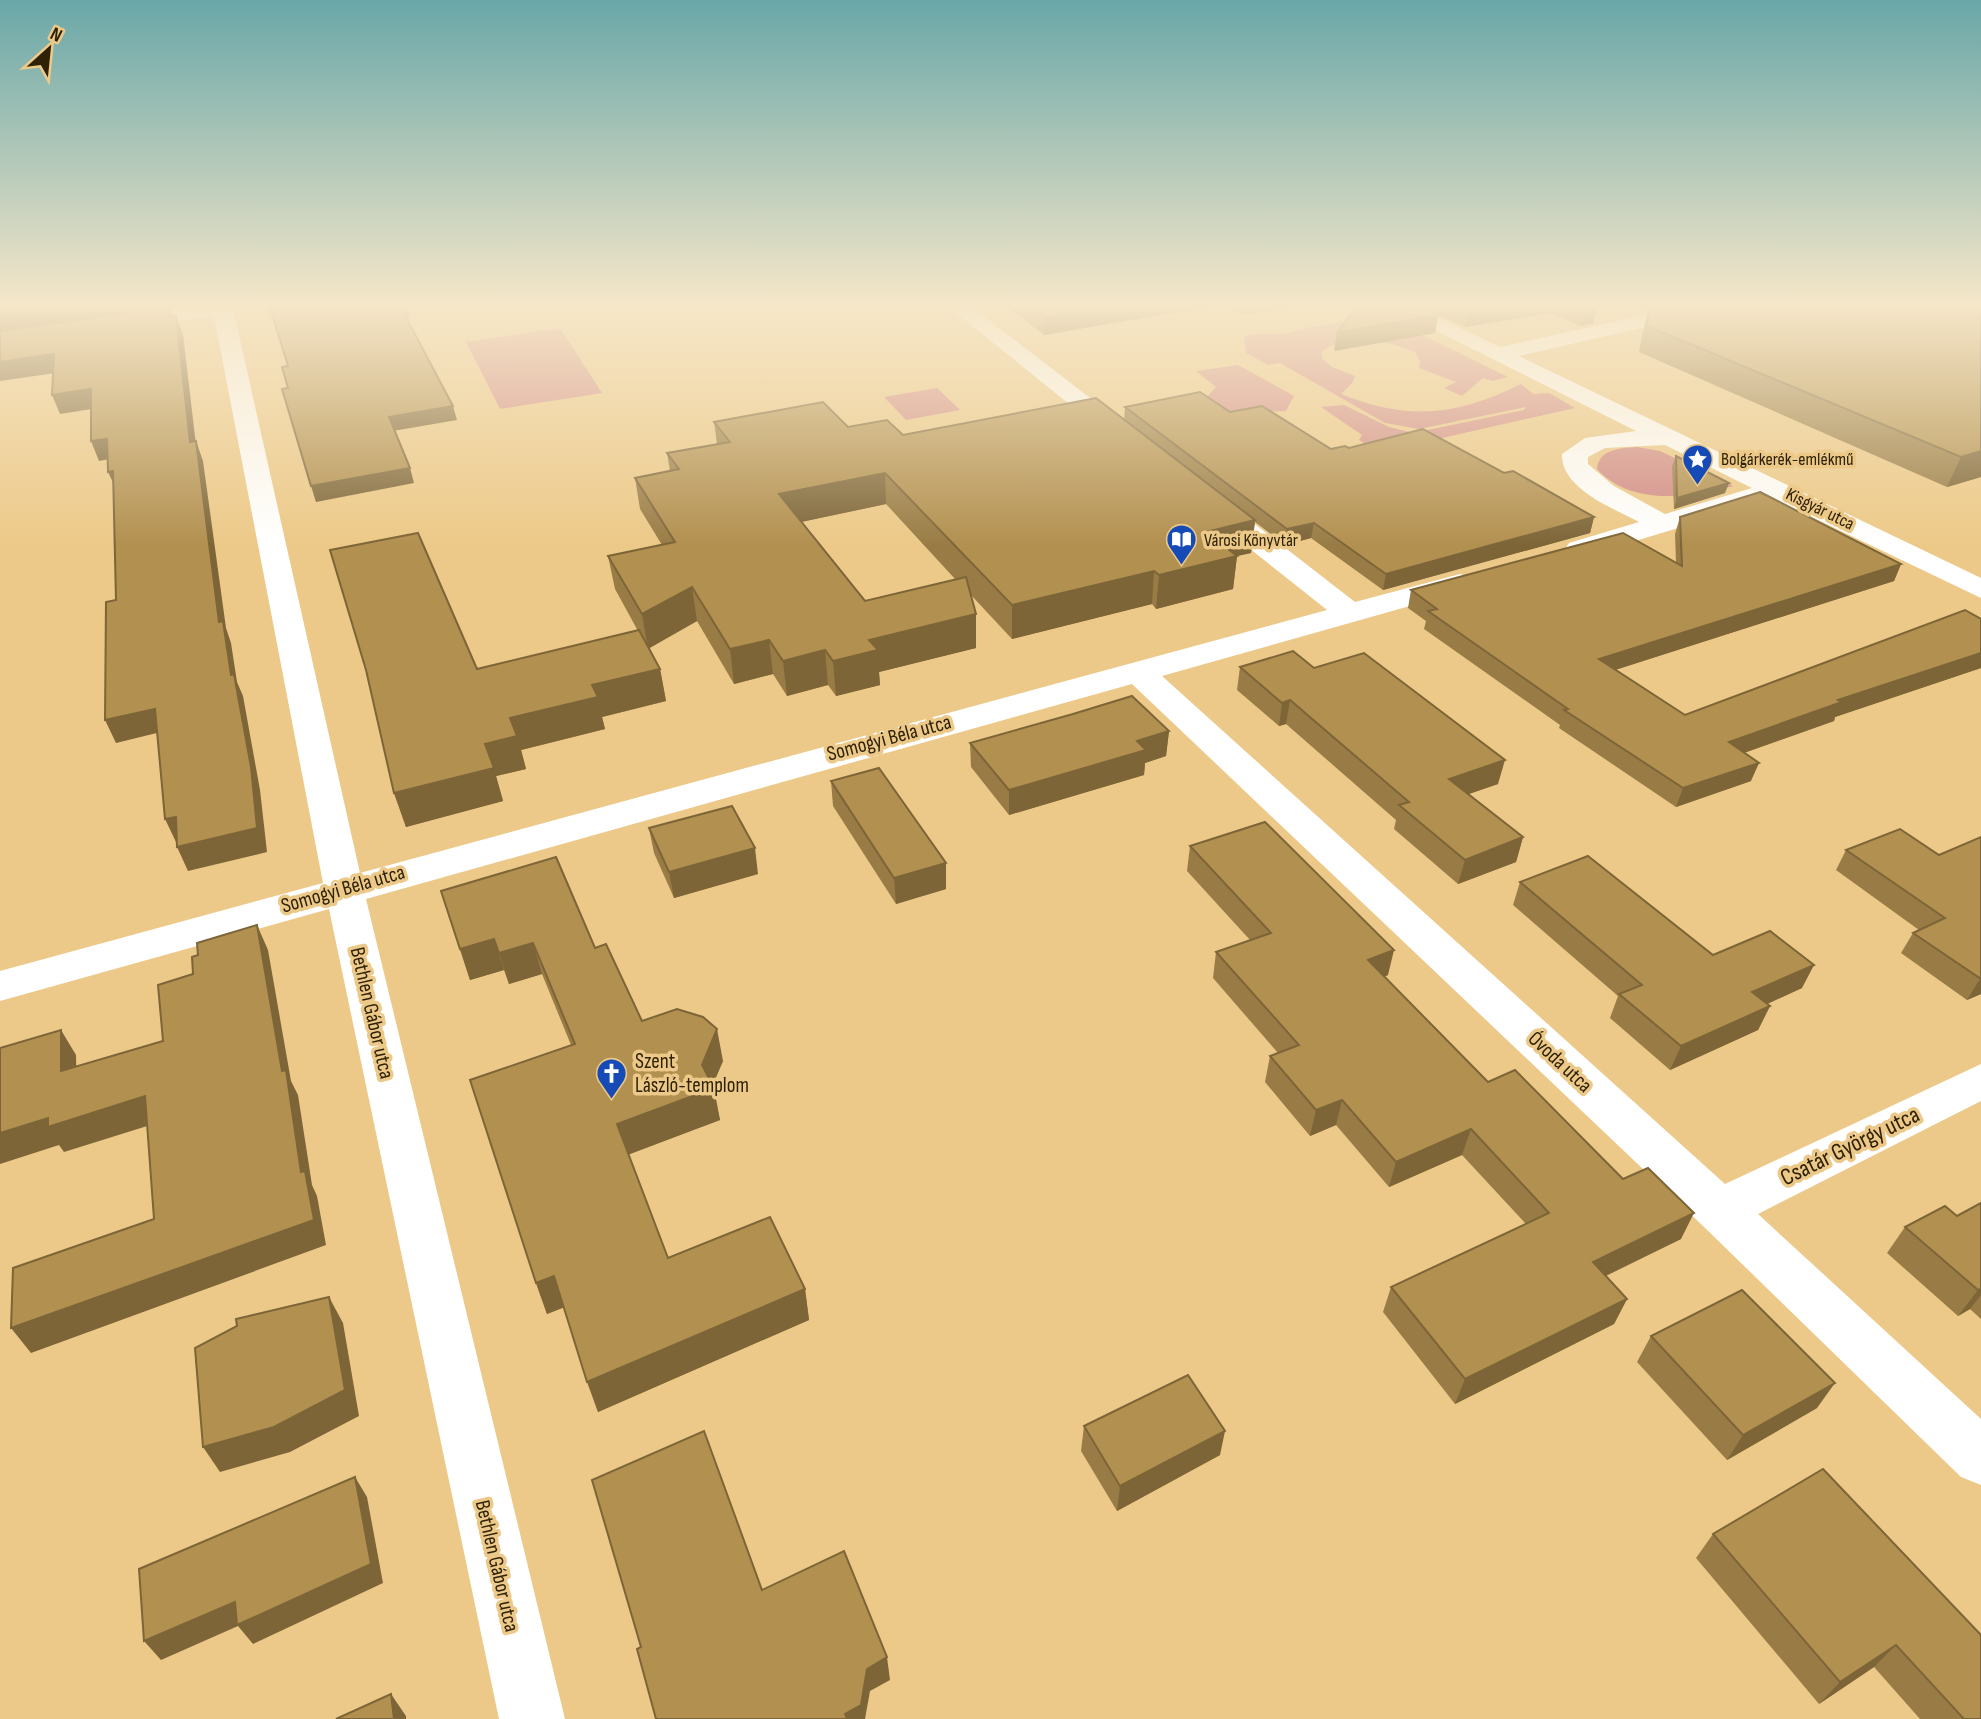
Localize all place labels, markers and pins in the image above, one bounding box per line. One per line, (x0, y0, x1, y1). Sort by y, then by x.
place icon: Bolgárkerék-emlékmű (1681, 442, 1715, 486)
place label: Bolgárkerék-emlékmű (1721, 449, 1854, 470)
library icon: Városi Könyvtár (1164, 523, 1198, 567)
place label: Városi Könyvtár (1204, 530, 1298, 551)
place label: Szent László-templom (635, 1049, 749, 1098)
church icon: Szent László-templom (595, 1056, 629, 1100)

